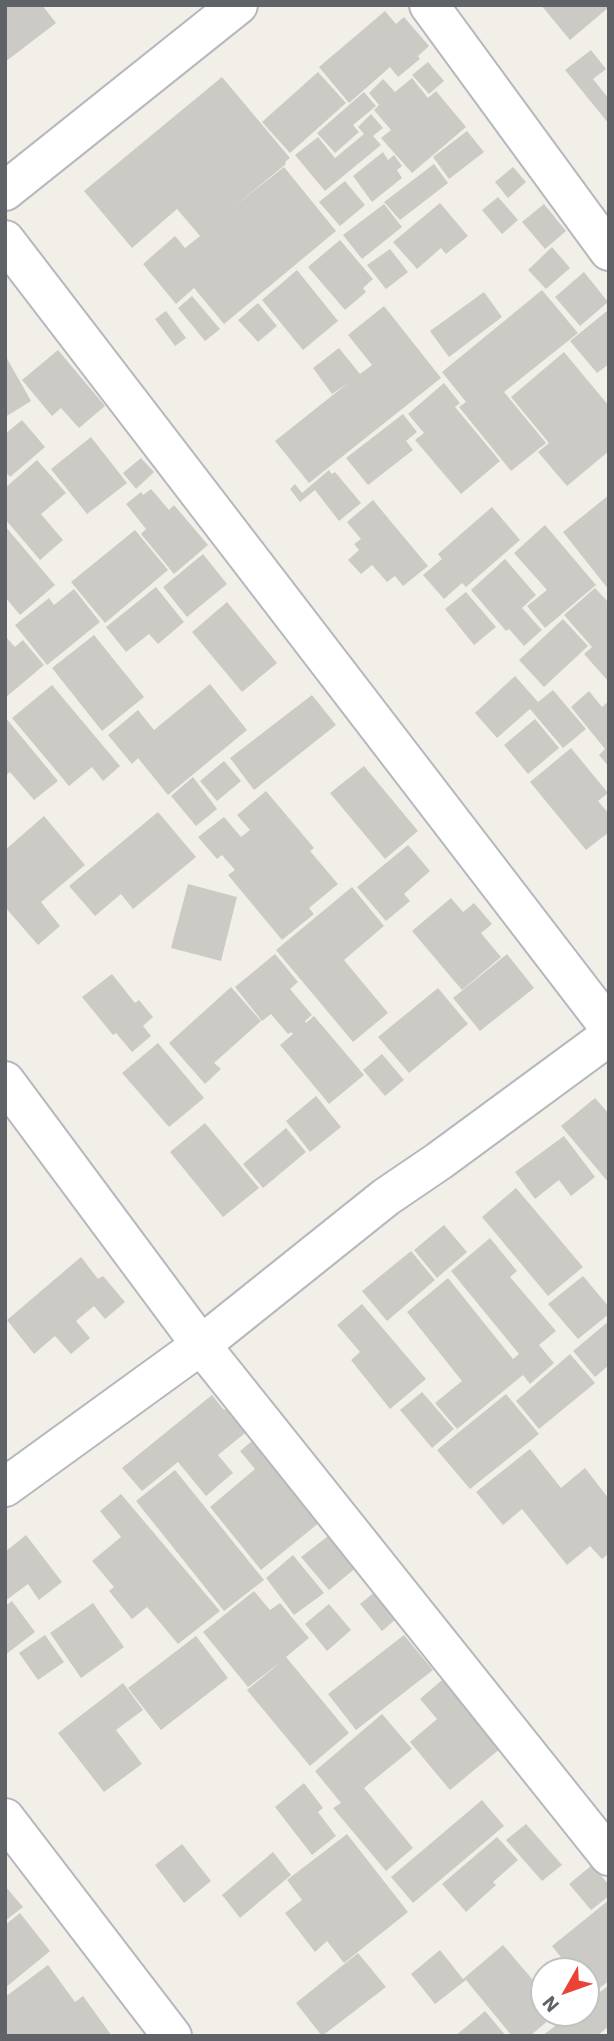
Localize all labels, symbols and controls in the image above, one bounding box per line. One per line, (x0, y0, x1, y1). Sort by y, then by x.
north arrow (530, 1957, 600, 2027)
text: N (537, 1991, 564, 2017)

